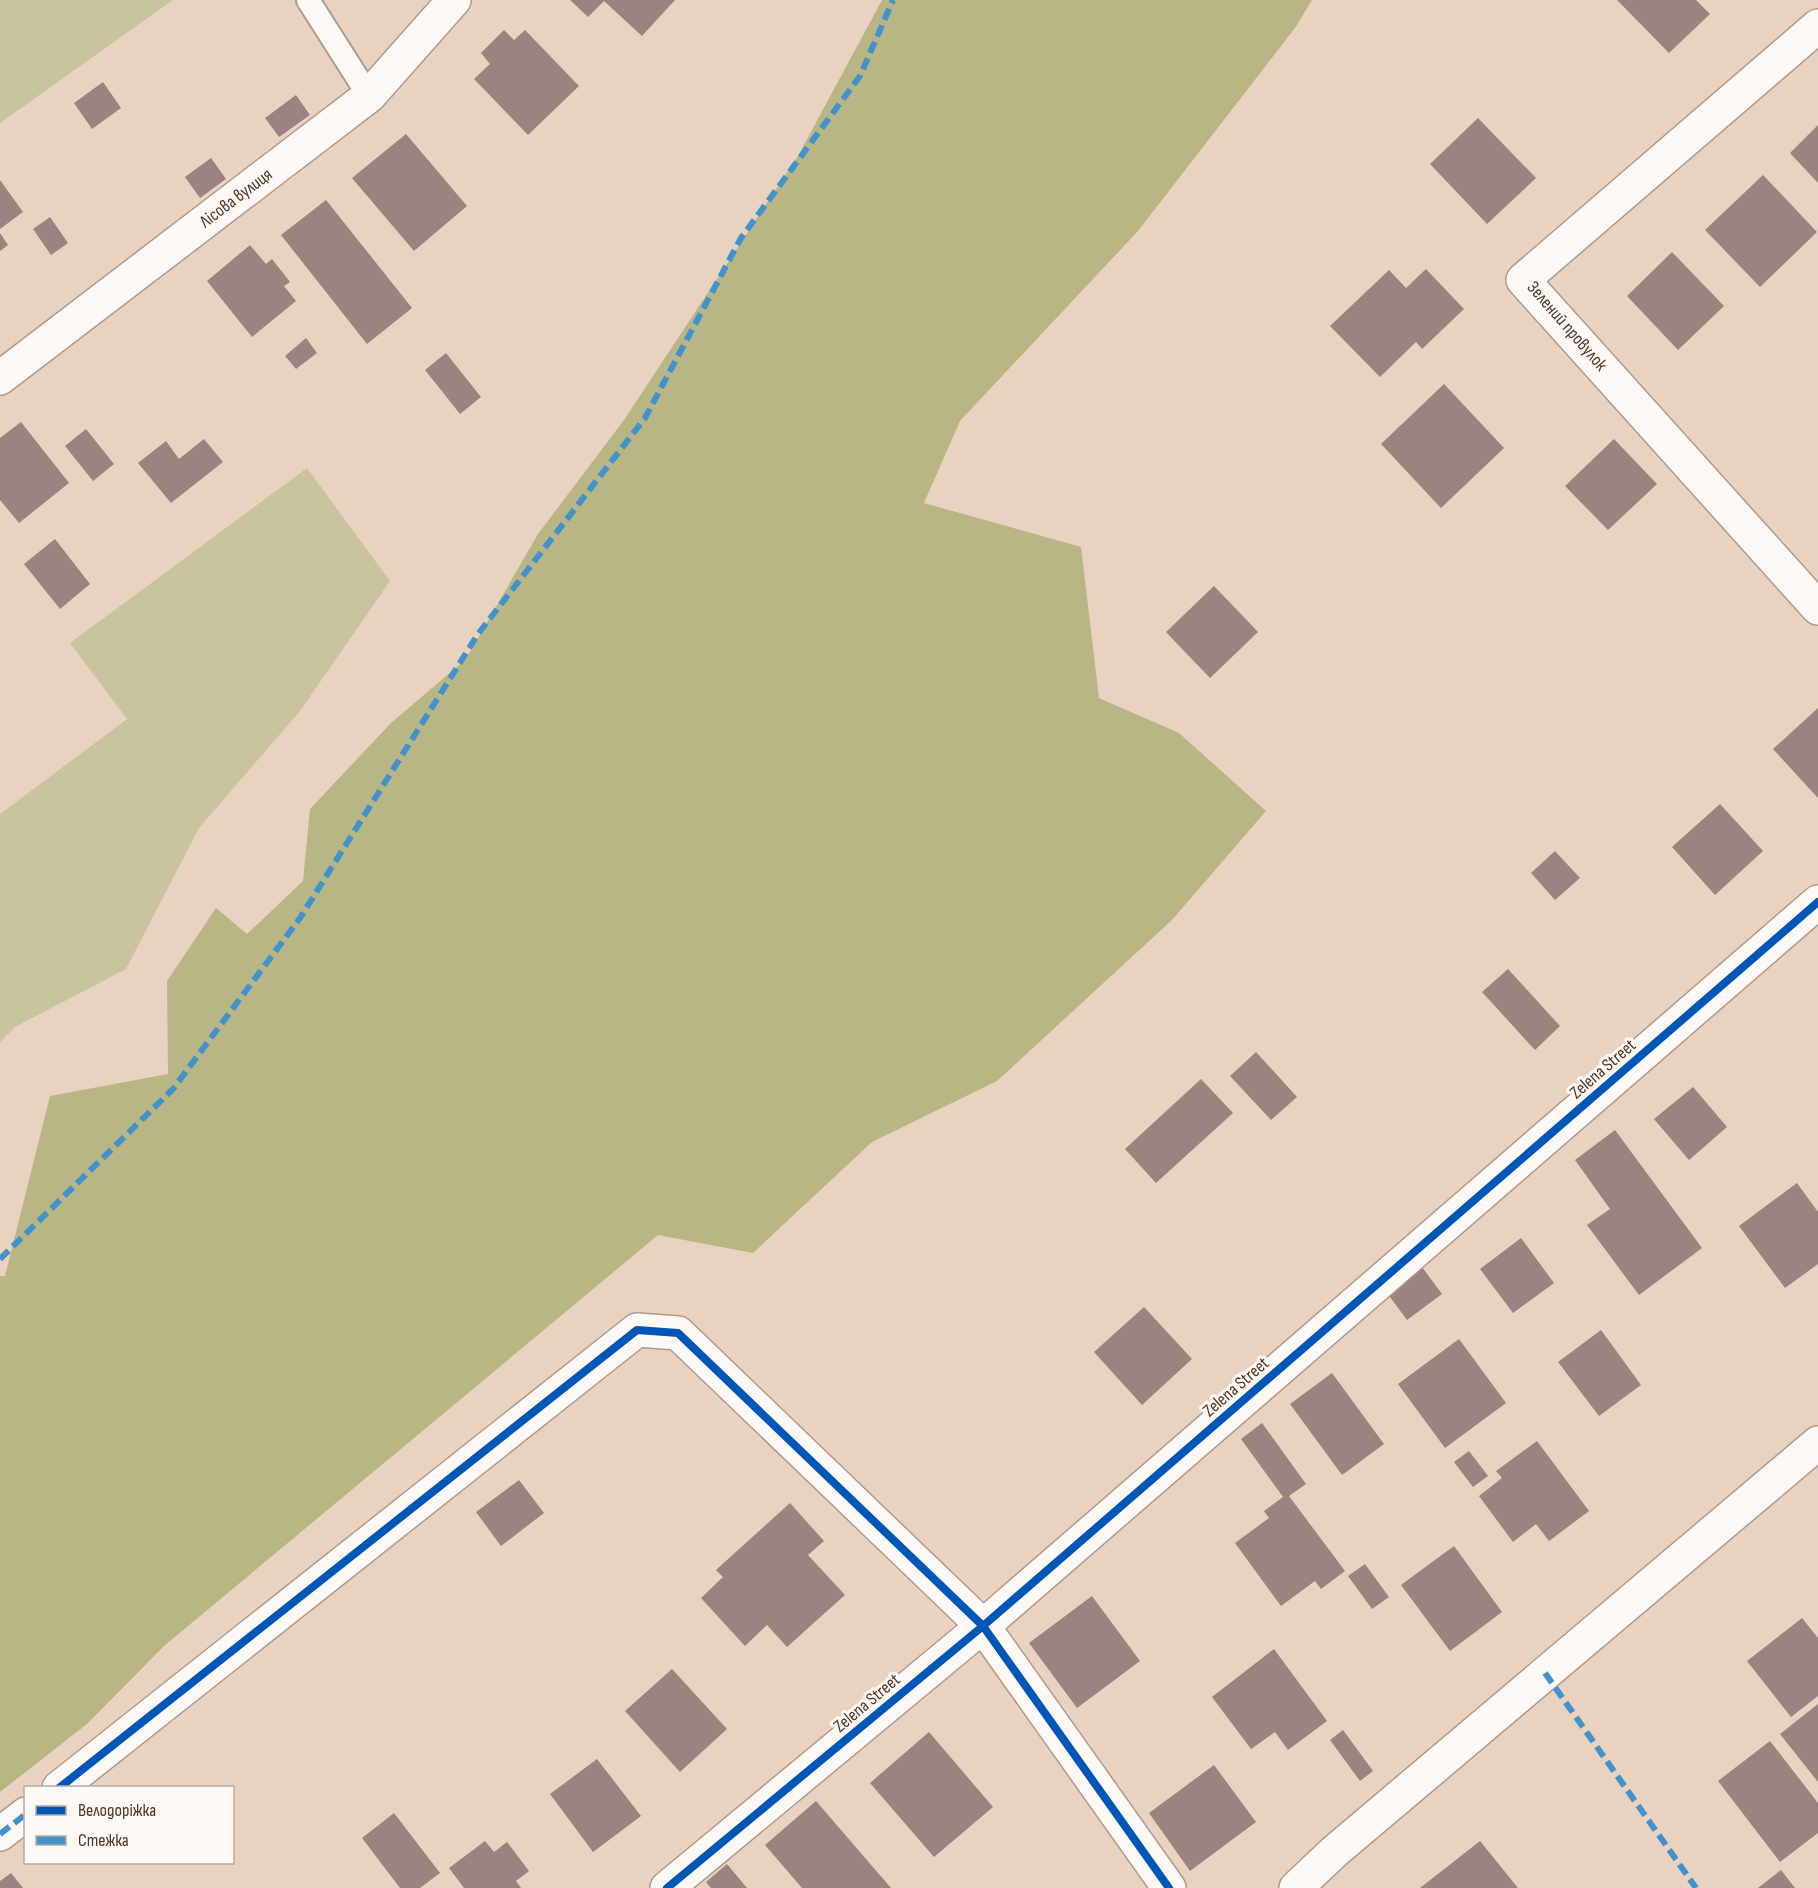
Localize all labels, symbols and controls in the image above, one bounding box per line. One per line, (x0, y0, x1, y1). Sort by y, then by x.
street label: Лісова вулиця (195, 164, 276, 233)
street label: Зелений провулок (1522, 277, 1612, 375)
street label: Zelena Street (1566, 1034, 1641, 1103)
street label: Zelena Street (1199, 1352, 1274, 1421)
street label: Zelena Street (829, 1669, 905, 1737)
legend (24, 1786, 234, 1864)
text: Велодоріжка (78, 1800, 156, 1821)
text: Стежка (78, 1830, 129, 1851)

